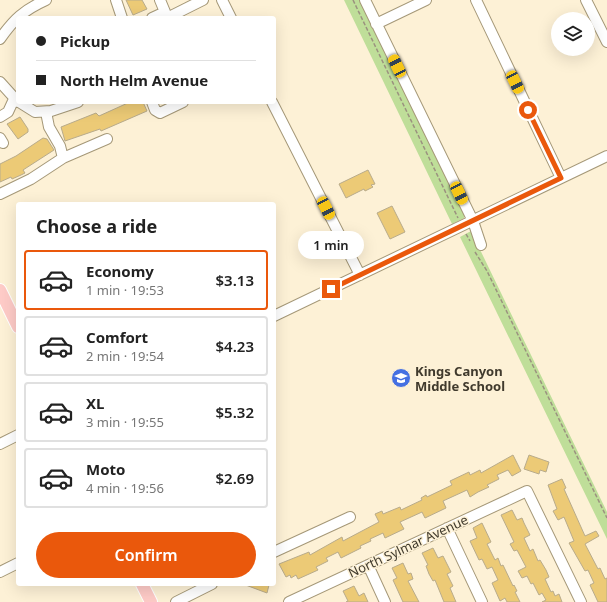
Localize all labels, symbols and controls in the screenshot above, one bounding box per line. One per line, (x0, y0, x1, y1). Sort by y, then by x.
map controls (551, 12, 595, 56)
button: layers (551, 12, 595, 56)
text: Pickup (60, 31, 110, 51)
car (386, 53, 408, 79)
car (504, 69, 526, 95)
text: North Helm Avenue (60, 70, 208, 90)
route start (519, 101, 537, 119)
car (448, 180, 470, 206)
car (315, 195, 337, 221)
text: Choose a ride (36, 214, 157, 238)
callout: 1 min (298, 231, 364, 259)
text: 1 min (313, 236, 349, 254)
text: Economy (86, 261, 154, 281)
icon: car (38, 262, 74, 298)
text: $3.13 (216, 270, 254, 290)
route end (322, 280, 340, 298)
text: 1 min · 19:53 (86, 281, 164, 299)
text: Comfort (86, 327, 148, 347)
icon: car (38, 328, 74, 364)
text: $4.23 (216, 336, 254, 356)
text: 2 min · 19:54 (86, 347, 164, 365)
place label: Kings Canyon Middle School (415, 362, 505, 395)
school or university icon: Kings Canyon Middle School (390, 367, 412, 389)
text: XL (86, 393, 104, 413)
icon: car (38, 394, 74, 430)
text: $5.32 (216, 402, 254, 422)
text: 3 min · 19:55 (86, 413, 164, 431)
text: Moto (86, 459, 125, 479)
icon: car (38, 460, 74, 496)
text: $2.69 (216, 468, 254, 488)
text: 4 min · 19:56 (86, 479, 164, 497)
street label: North Sylmar Avenue (345, 510, 471, 582)
button: Confirm (36, 532, 256, 578)

